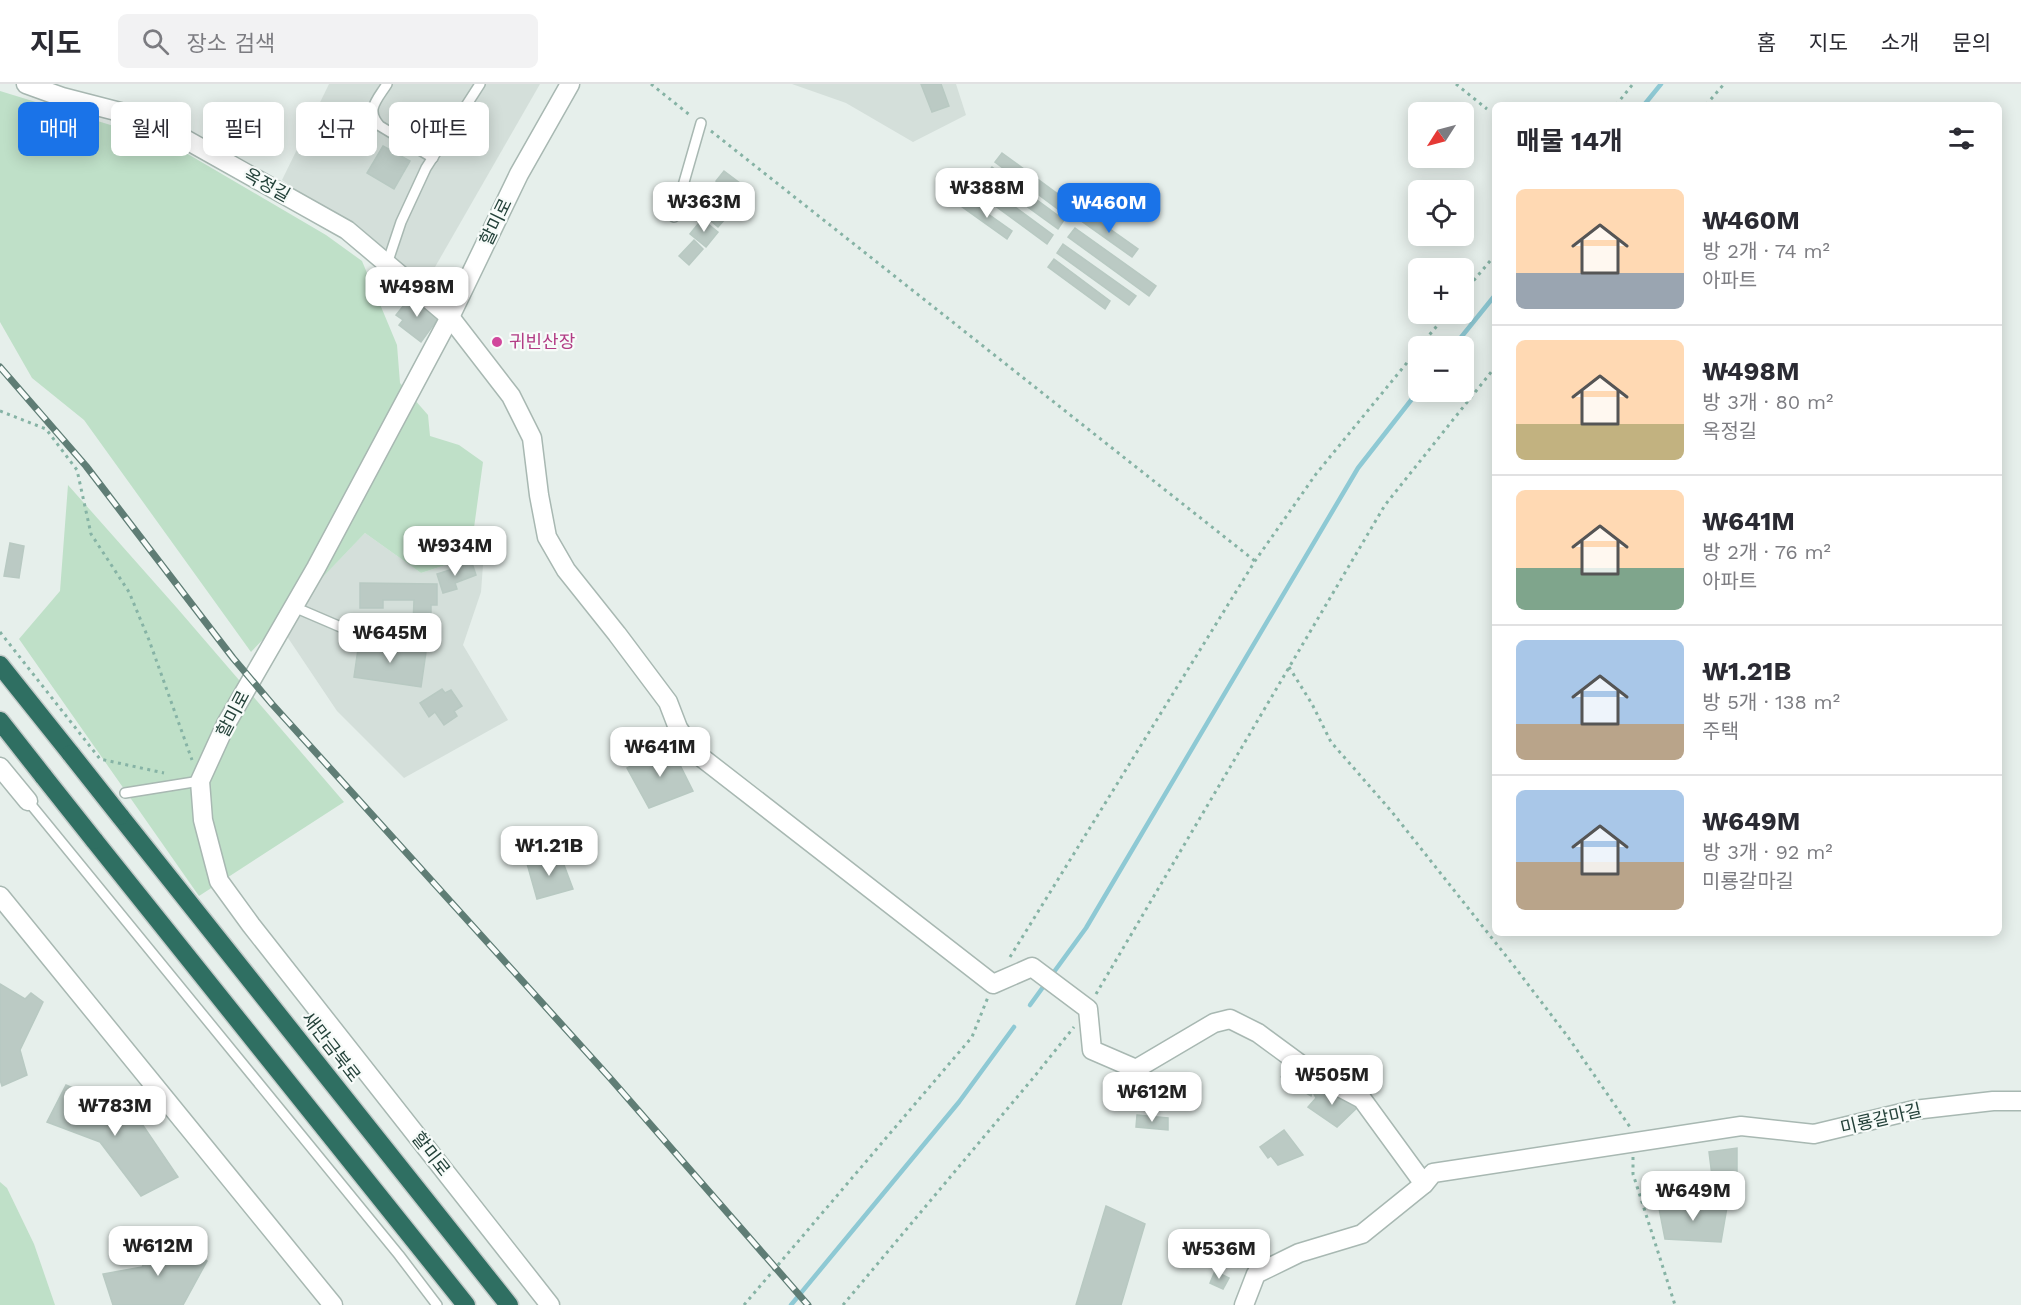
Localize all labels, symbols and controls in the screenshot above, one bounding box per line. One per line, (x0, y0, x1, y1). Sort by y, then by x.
search box (118, 14, 538, 68)
icon: search (139, 25, 172, 58)
text: 지도 (30, 27, 82, 60)
text: 홈 (1757, 30, 1776, 55)
text: 지도 (1809, 30, 1848, 55)
text: 소개 (1881, 30, 1919, 55)
text: 문의 (1952, 30, 1991, 55)
text: 장소 검색 (187, 31, 275, 56)
chip: 매매 (18, 102, 99, 156)
chip: 월세 (111, 102, 191, 156)
chip: 필터 (203, 102, 284, 156)
chip: 신규 (296, 102, 377, 156)
chip: 아파트 (389, 102, 489, 156)
north arrow (1408, 102, 1474, 168)
map controls (1408, 102, 1474, 402)
icon: filters (1945, 122, 1978, 155)
text: 매물 14개 (1516, 126, 1623, 156)
street label: 옥정길 (240, 163, 294, 206)
pin: ₩388M (945, 168, 1029, 219)
text: ₩388M (949, 175, 1025, 199)
button: locate (1408, 180, 1474, 246)
pin: ₩363M (662, 182, 746, 233)
pin: ₩460M (1067, 183, 1151, 234)
text: ₩363M (667, 189, 741, 213)
text: ₩460M (1071, 190, 1147, 214)
street label: 할미로 (475, 195, 516, 249)
text: ₩460M (1702, 205, 1800, 235)
icon: home (1564, 213, 1636, 285)
text: 방 2개 · 74 m² (1702, 239, 1830, 263)
button: + (1408, 258, 1474, 324)
pin: ₩498M (375, 267, 459, 318)
text: 아파트 (1702, 268, 1757, 292)
text: ₩498M (379, 274, 455, 298)
place label: 귀빈산장 (509, 331, 575, 352)
marker: 귀빈산장 (490, 335, 504, 349)
button: − (1408, 336, 1474, 402)
text: ₩498M (1702, 356, 1800, 386)
icon: home (1564, 364, 1636, 436)
text: 방 3개 · 80 m² (1702, 390, 1833, 414)
text: 옥정길 (1702, 419, 1757, 443)
text: ₩641M (1702, 506, 1795, 536)
icon: home (1564, 514, 1636, 586)
pin: ₩934M (413, 526, 497, 577)
text: ₩934M (417, 533, 493, 557)
text: 방 2개 · 76 m² (1702, 540, 1831, 564)
text: 아파트 (1702, 569, 1757, 593)
pin: ₩645M (348, 613, 432, 664)
text: ₩645M (352, 620, 428, 644)
text: ₩1.21B (1702, 656, 1791, 686)
icon: home (1564, 664, 1636, 736)
street label: 할미로 (212, 687, 253, 741)
text: 방 5개 · 138 m² (1702, 690, 1840, 714)
text: 주택 (1702, 719, 1739, 743)
pin: ₩641M (618, 727, 702, 778)
text: ₩641M (624, 734, 696, 758)
text: ₩649M (1702, 806, 1800, 836)
icon: home (1564, 814, 1636, 886)
pin: ₩1.21B (500, 826, 598, 877)
text: ₩1.21B (515, 833, 583, 857)
text: 방 3개 · 92 m² (1702, 840, 1833, 864)
text: 미룡갈마길 (1702, 869, 1794, 893)
street label: 새만금북로 (298, 1008, 365, 1086)
pin: ₩505M (1290, 1055, 1374, 1106)
text: ₩505M (1295, 1062, 1369, 1086)
pin: ₩612M (1110, 1072, 1194, 1123)
text: ₩612M (1117, 1079, 1187, 1103)
pin: ₩783M (73, 1086, 157, 1137)
text: ₩783M (78, 1093, 152, 1117)
street label: 미룡갈마길 (1838, 1099, 1924, 1138)
street label: 할미로 (408, 1128, 455, 1180)
pin: ₩649M (1651, 1171, 1735, 1222)
text: ₩649M (1655, 1178, 1731, 1202)
pin: ₩612M (116, 1226, 200, 1277)
pin: ₩536M (1177, 1229, 1261, 1280)
text: ₩612M (123, 1233, 193, 1257)
text: ₩536M (1182, 1236, 1256, 1260)

